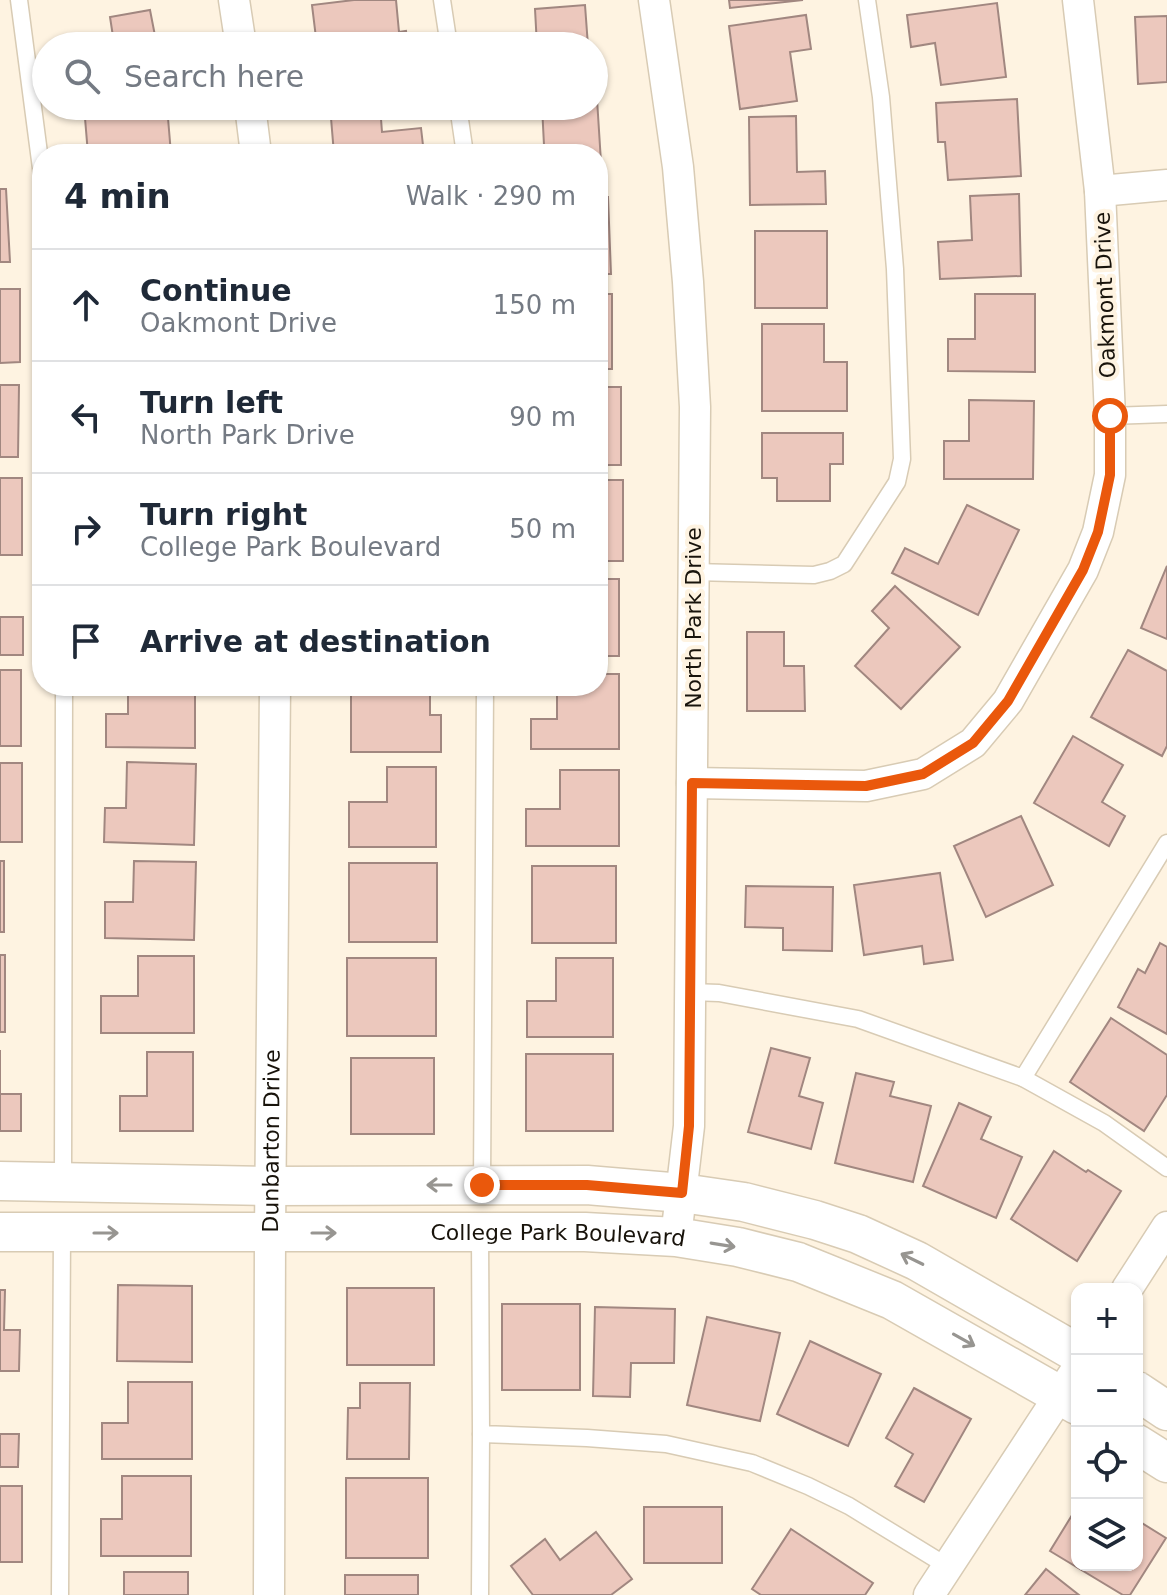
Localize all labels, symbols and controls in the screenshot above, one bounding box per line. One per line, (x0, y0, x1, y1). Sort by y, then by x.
search box (32, 32, 608, 120)
icon: search (60, 54, 104, 98)
text: Search here (124, 59, 304, 94)
text: 4 min (64, 176, 171, 216)
text: Walk · 290 m (406, 181, 576, 211)
street label: Oakmont Drive (1090, 211, 1120, 379)
text: Continue (140, 273, 292, 308)
icon: ahead (64, 283, 108, 327)
text: 150 m (493, 290, 576, 320)
text: Oakmont Drive (140, 308, 337, 338)
text: Turn left (140, 385, 283, 420)
icon: left (64, 395, 108, 439)
route start (1092, 398, 1128, 434)
text: 90 m (509, 402, 576, 432)
text: North Park Drive (140, 420, 355, 450)
text: Turn right (140, 497, 307, 532)
icon: right (64, 507, 108, 551)
text: 50 m (509, 514, 576, 544)
street label: North Park Drive (681, 527, 706, 709)
text: College Park Boulevard (140, 532, 441, 562)
icon: arrive (64, 619, 108, 663)
text: Arrive at destination (140, 624, 491, 659)
street label: Dunbarton Drive (258, 1049, 284, 1233)
route end (464, 1167, 500, 1203)
one-way arrow (426, 1177, 453, 1193)
street label: College Park Boulevard (430, 1220, 687, 1251)
one-way arrow (92, 1225, 119, 1241)
one-way arrow (310, 1225, 337, 1241)
one-way arrow (710, 1238, 736, 1253)
one-way arrow (900, 1251, 924, 1266)
map controls (1071, 1283, 1143, 1571)
button: + (1071, 1283, 1143, 1355)
one-way arrow (951, 1333, 975, 1348)
button: − (1071, 1355, 1143, 1427)
button: locate (1071, 1427, 1143, 1499)
button: layers (1071, 1499, 1143, 1571)

